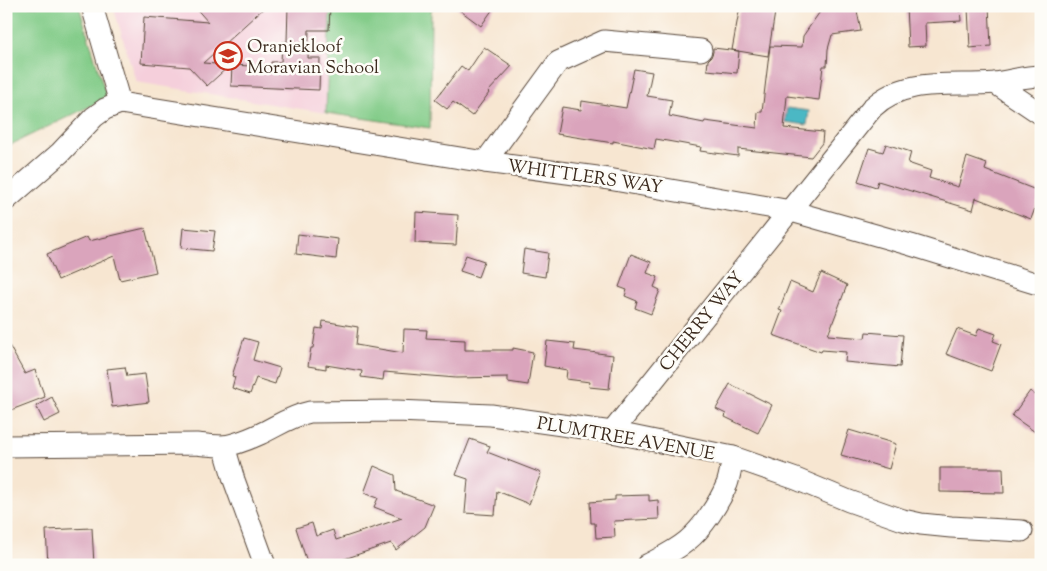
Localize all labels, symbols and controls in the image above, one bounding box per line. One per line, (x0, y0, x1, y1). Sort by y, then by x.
place label: Oranjekloof Moravian School (247, 35, 379, 82)
school or university icon: Oranjekloof Moravian School (213, 41, 243, 71)
street label: WHITTLERS WAY (505, 154, 664, 202)
street label: CHERRY WAY (654, 267, 751, 378)
street label: PLUMTREE AVENUE (535, 412, 717, 468)

